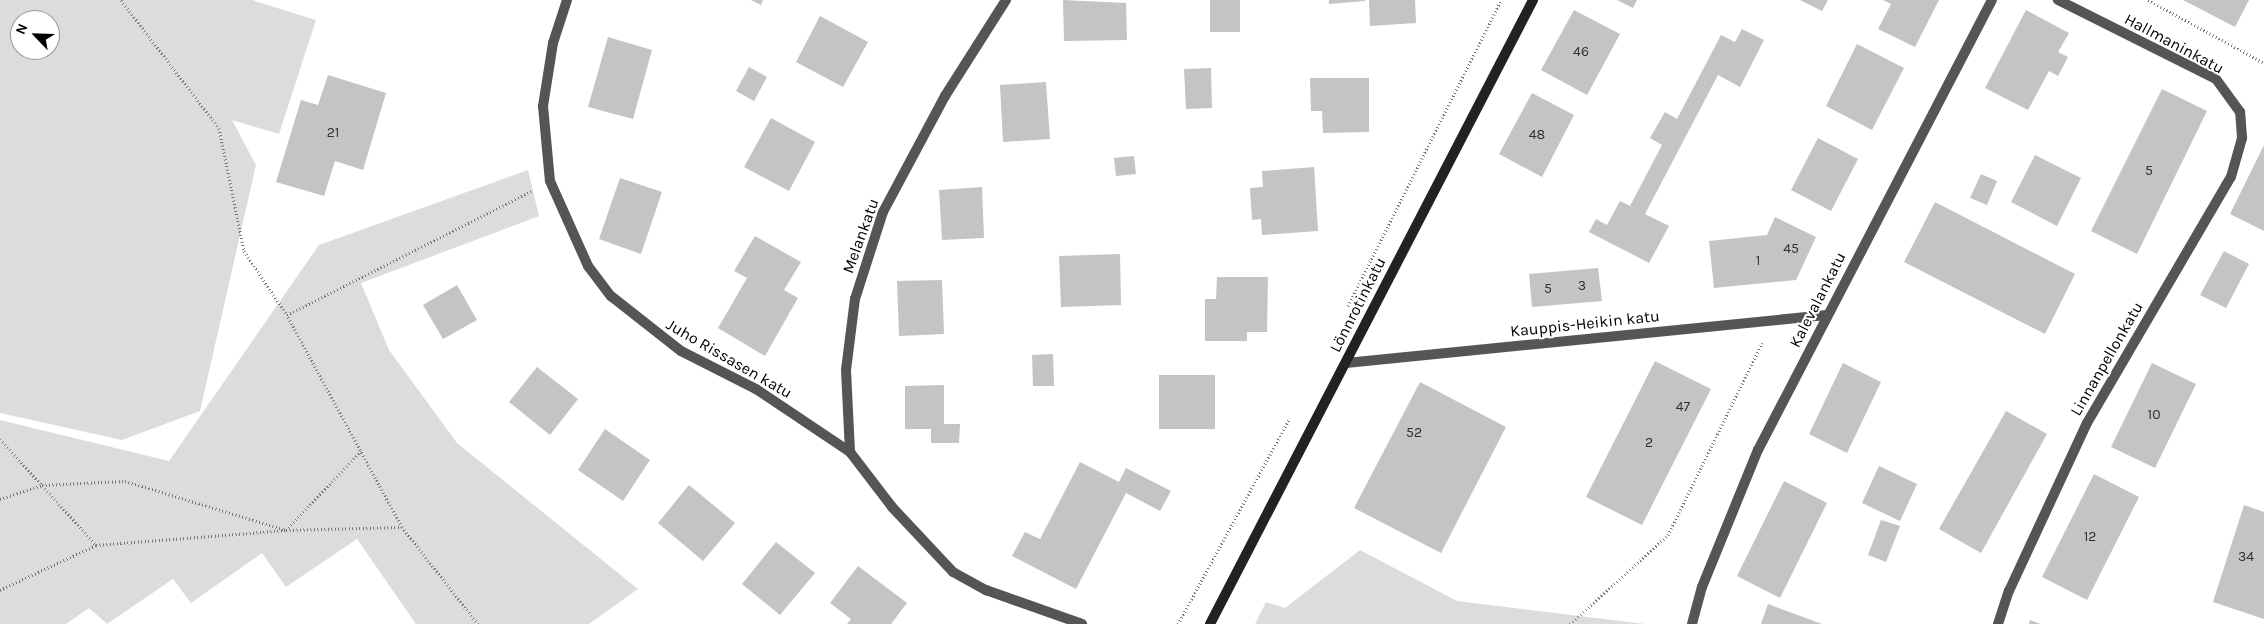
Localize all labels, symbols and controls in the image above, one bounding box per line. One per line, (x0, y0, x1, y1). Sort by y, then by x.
north arrow (10, 10, 60, 60)
street label: Hallmaninkatu (2121, 10, 2227, 78)
text: N (12, 21, 32, 37)
house number: 46 (1573, 44, 1589, 60)
house number: 21 (327, 125, 339, 141)
house number: 48 (1529, 127, 1545, 143)
house number: 5 (2145, 163, 2153, 179)
street label: Melankatu (839, 196, 883, 276)
house number: 45 (1783, 241, 1799, 257)
street label: Kalevalankatu (1786, 249, 1850, 351)
house number: 1 (1756, 253, 1760, 269)
street label: Lönnrotinkatu (1326, 254, 1390, 356)
house number: 3 (1578, 278, 1586, 294)
house number: 5 (1544, 281, 1552, 297)
street label: Linnanpellonkatu (2067, 299, 2147, 419)
street label: Kauppis-Heikin katu (1509, 307, 1661, 341)
street label: Juho Rissasen katu (663, 315, 795, 403)
house number: 47 (1676, 399, 1690, 415)
house number: 10 (2148, 407, 2160, 423)
house number: 52 (1406, 425, 1422, 441)
house number: 2 (1645, 435, 1653, 451)
house number: 12 (2084, 529, 2096, 545)
house number: 34 (2238, 549, 2254, 565)

